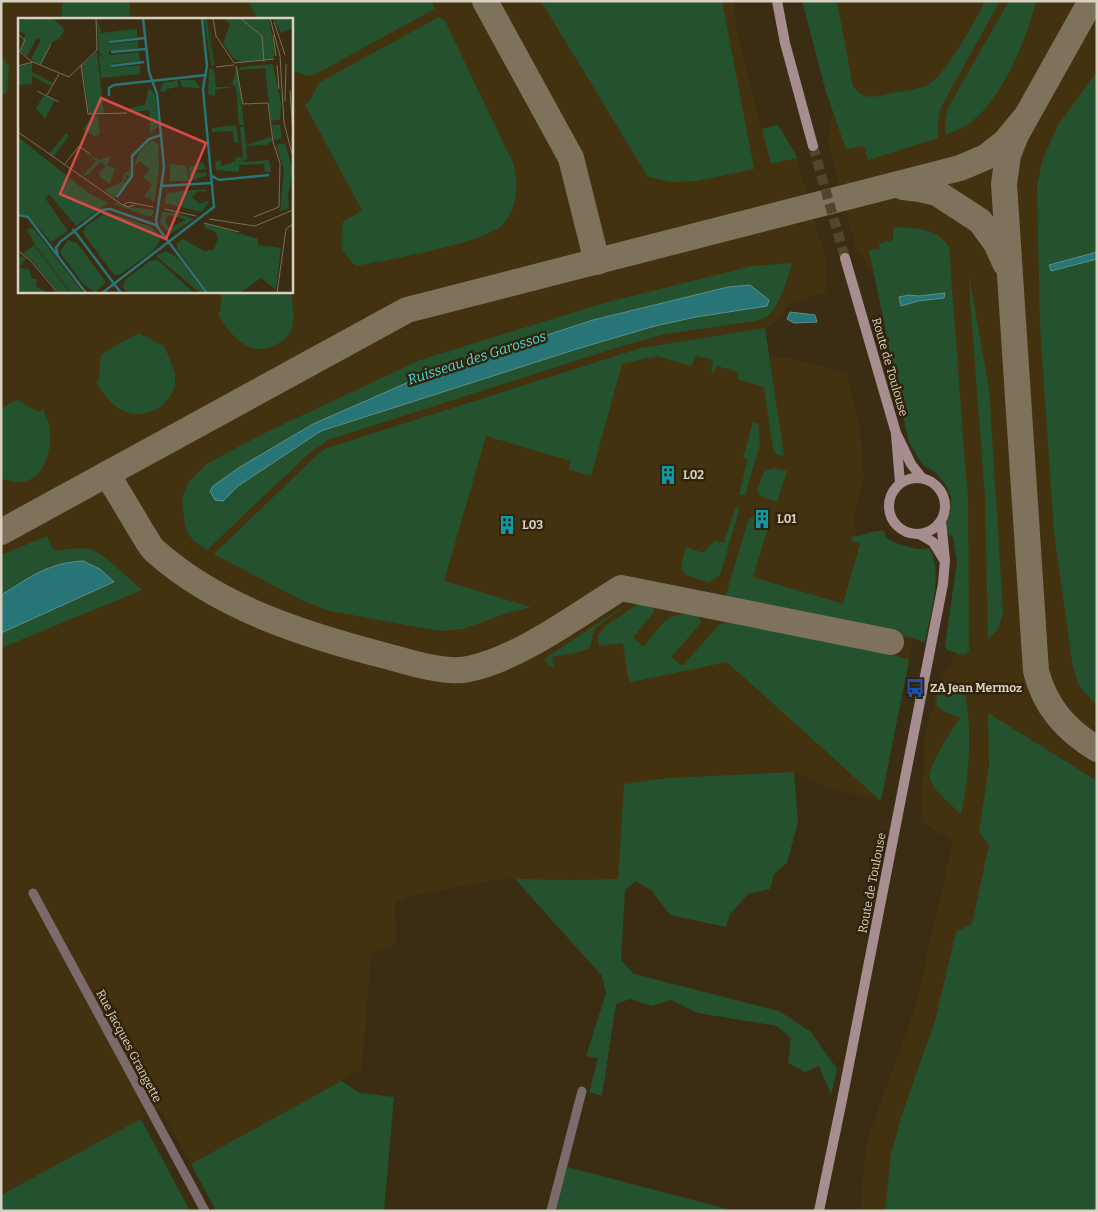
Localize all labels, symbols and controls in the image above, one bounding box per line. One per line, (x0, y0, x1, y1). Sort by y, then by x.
inset map (18, 18, 292, 292)
street label: Route de Toulouse (869, 316, 911, 418)
water label: Ruisseau des Garossos (406, 327, 549, 388)
building icon: L02 (657, 464, 679, 486)
place label: L02 (683, 468, 704, 482)
building icon: L01 (751, 508, 773, 530)
place label: L01 (777, 512, 797, 526)
building icon: L03 (496, 514, 518, 536)
place label: L03 (522, 518, 543, 532)
bus stop icon: ZA Jean Mermoz (904, 677, 926, 699)
place label: ZA Jean Mermoz (930, 681, 1022, 695)
street label: Route de Toulouse (855, 832, 889, 934)
street label: Rue Jacques Grangette (93, 987, 165, 1105)

